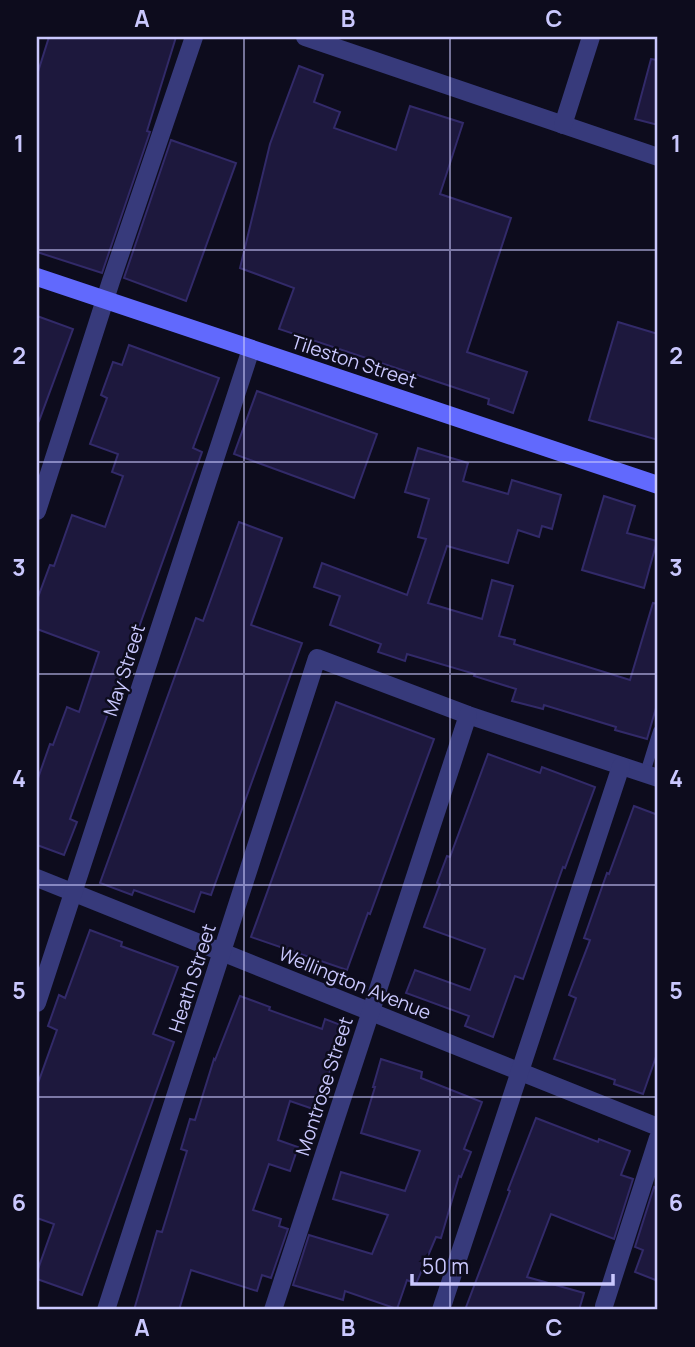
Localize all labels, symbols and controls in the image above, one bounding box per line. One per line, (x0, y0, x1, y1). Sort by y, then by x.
text: A (134, 2, 150, 34)
text: B (341, 2, 355, 34)
text: C (546, 2, 563, 34)
text: 1 (14, 127, 24, 159)
text: 1 (671, 127, 681, 159)
street label: Tileston Street (288, 328, 420, 394)
text: 2 (12, 339, 26, 371)
text: 2 (669, 339, 683, 371)
text: 3 (12, 551, 26, 583)
text: 3 (669, 551, 683, 583)
street label: May Street (97, 621, 151, 719)
text: 4 (12, 762, 26, 794)
text: 4 (669, 762, 683, 794)
street label: Heath Street (162, 920, 222, 1036)
street label: Wellington Avenue (275, 941, 435, 1025)
text: 5 (12, 974, 26, 1006)
text: 5 (669, 974, 683, 1006)
street label: Montrose Street (289, 1013, 359, 1159)
text: 6 (12, 1186, 26, 1218)
text: 6 (669, 1186, 683, 1218)
scale bar (412, 1242, 613, 1286)
text: 50 m (422, 1252, 469, 1280)
text: A (134, 1311, 150, 1343)
text: B (341, 1311, 355, 1343)
text: C (546, 1311, 563, 1343)

